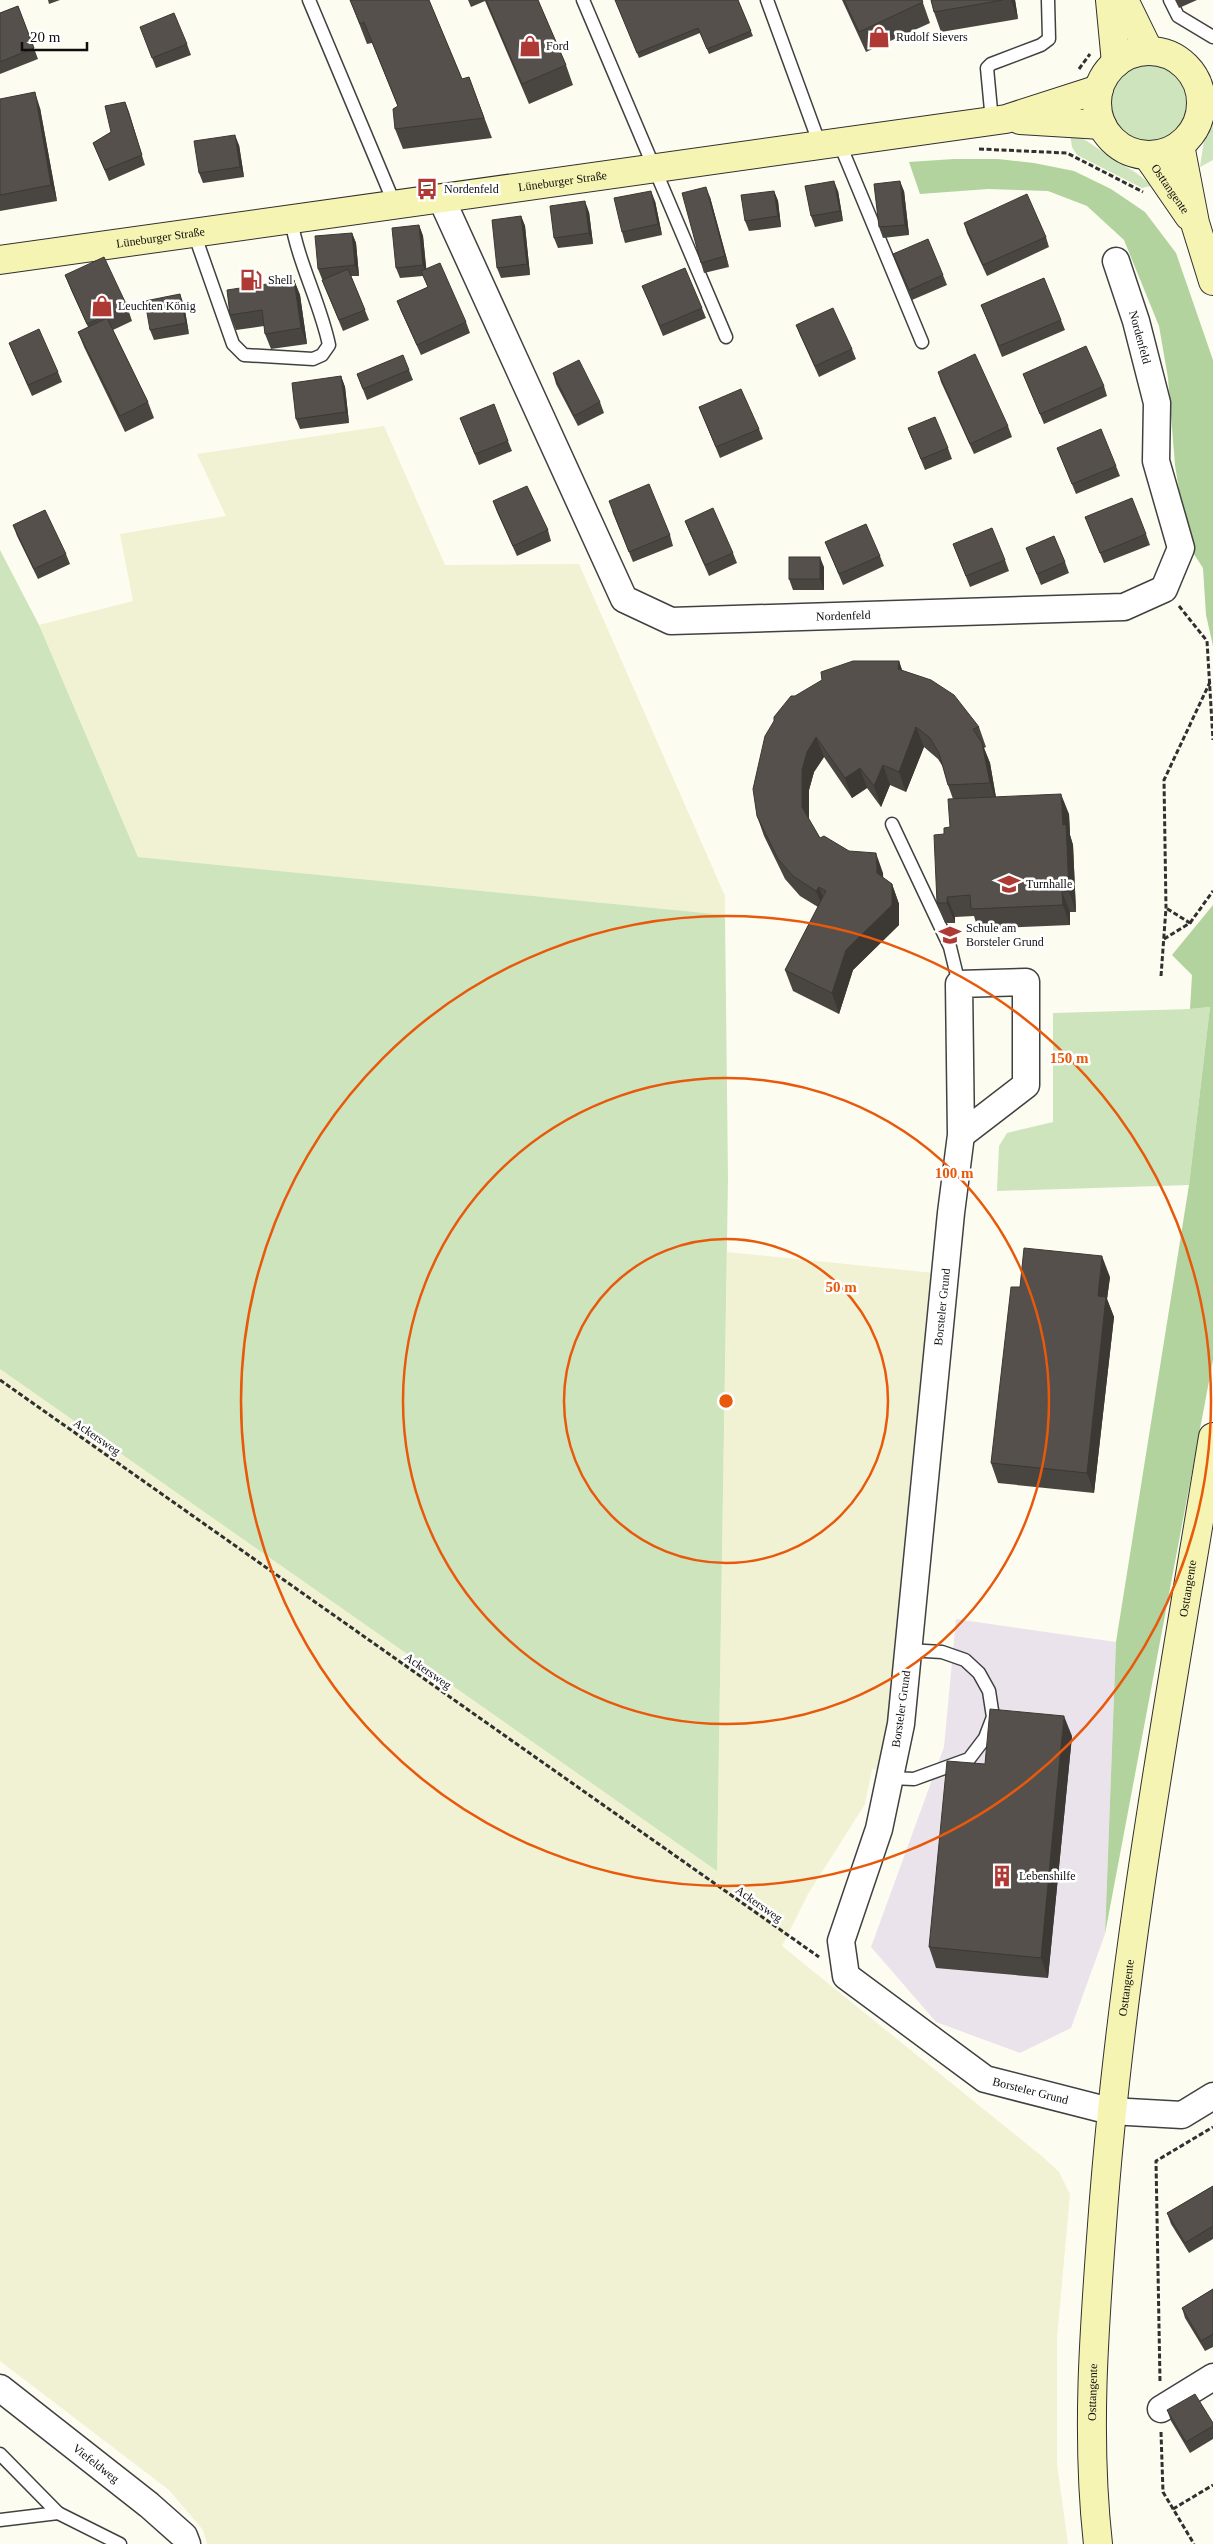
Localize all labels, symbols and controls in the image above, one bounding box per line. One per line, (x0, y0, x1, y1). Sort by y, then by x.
scale bar (22, 20, 88, 52)
shop icon: Rudolf Sievers (866, 24, 892, 50)
text: 20 m (30, 29, 61, 45)
place label: Rudolf Sievers (896, 30, 968, 44)
shop icon: Ford (517, 33, 543, 59)
place label: Ford (546, 39, 569, 53)
street label: Osttangente (1148, 161, 1192, 216)
street label: Lüneburger Straße (517, 168, 608, 194)
bus stop icon: Nordenfeld (414, 176, 440, 202)
place label: Nordenfeld (444, 182, 499, 196)
street label: Lüneburger Straße (115, 224, 206, 251)
fuel station icon: Shell (238, 267, 264, 293)
place label: Shell (268, 273, 293, 287)
shop icon: Leuchten König (89, 293, 115, 319)
place label: Leuchten König (118, 299, 196, 313)
street label: Nordenfeld (1126, 309, 1154, 365)
street label: Nordenfeld (816, 608, 871, 624)
school or university icon: Turnhalle (996, 871, 1022, 897)
place label: Turnhalle (1026, 877, 1072, 891)
place label: Schule am Borsteler Grund (966, 921, 1044, 949)
school or university icon: Schule am Borsteler Grund (937, 922, 963, 948)
text: 150 m (1050, 1050, 1089, 1066)
text: 100 m (935, 1165, 974, 1181)
street label: Borsteler Grund (931, 1268, 953, 1346)
text: 50 m (825, 1279, 857, 1295)
centre of rings (717, 1392, 735, 1410)
street label: Ackersweg (71, 1416, 123, 1458)
street label: Osttangente (1176, 1559, 1199, 1618)
street label: Ackersweg (402, 1650, 454, 1692)
street label: Borsteler Grund (889, 1670, 913, 1748)
building icon: Lebenshilfe (989, 1863, 1015, 1889)
place label: Lebenshilfe (1019, 1869, 1076, 1883)
street label: Ackersweg (733, 1883, 785, 1925)
street label: Osttangente (1116, 1958, 1137, 2017)
street label: Borsteler Grund (991, 2074, 1070, 2107)
street label: Osttangente (1085, 2363, 1100, 2421)
street label: Viefeldweg (70, 2441, 122, 2486)

